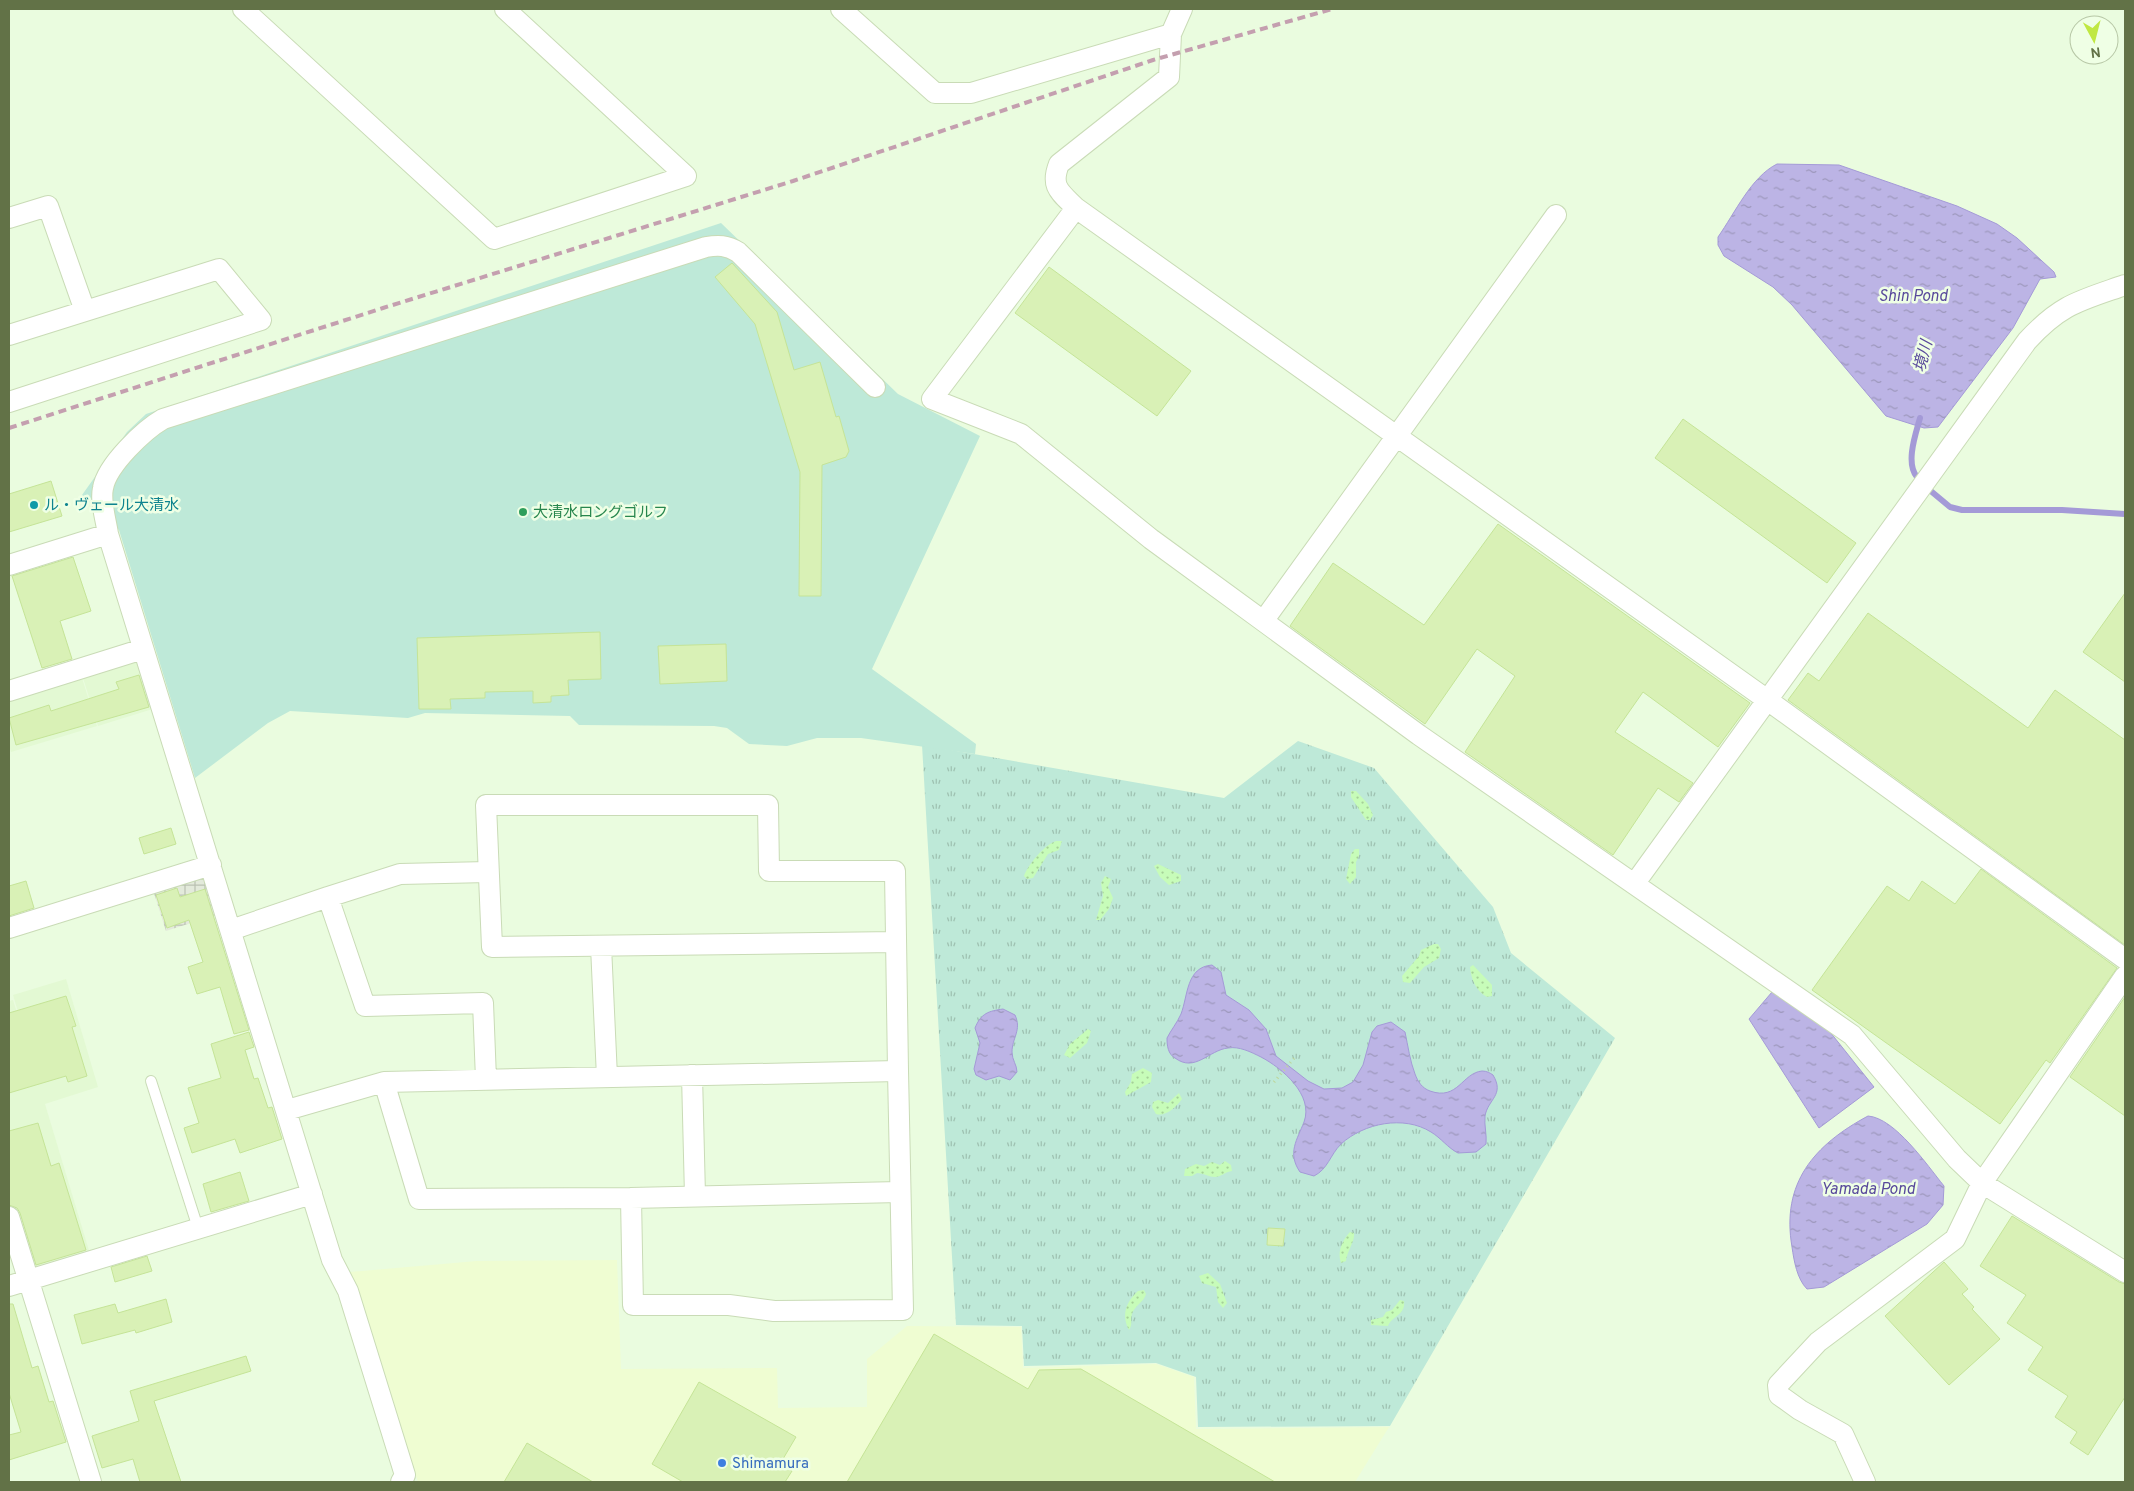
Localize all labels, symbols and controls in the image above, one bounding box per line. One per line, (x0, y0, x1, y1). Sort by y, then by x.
north arrow (2069, 15, 2119, 65)
text: N (2089, 42, 2101, 60)
water label: Shin Pond (1878, 287, 1949, 307)
water label: 境川 (1910, 337, 1938, 375)
place label: ル・ヴェール大清水 (44, 497, 179, 516)
marker: ル・ヴェール大清水 (28, 499, 40, 511)
place label: 大清水ロングゴルフ (533, 504, 668, 523)
marker: 大清水ロングゴルフ (517, 506, 529, 518)
water label: Yamada Pond (1821, 1180, 1916, 1200)
place label: Shimamura (732, 1455, 809, 1474)
marker: Shimamura (716, 1457, 728, 1469)

